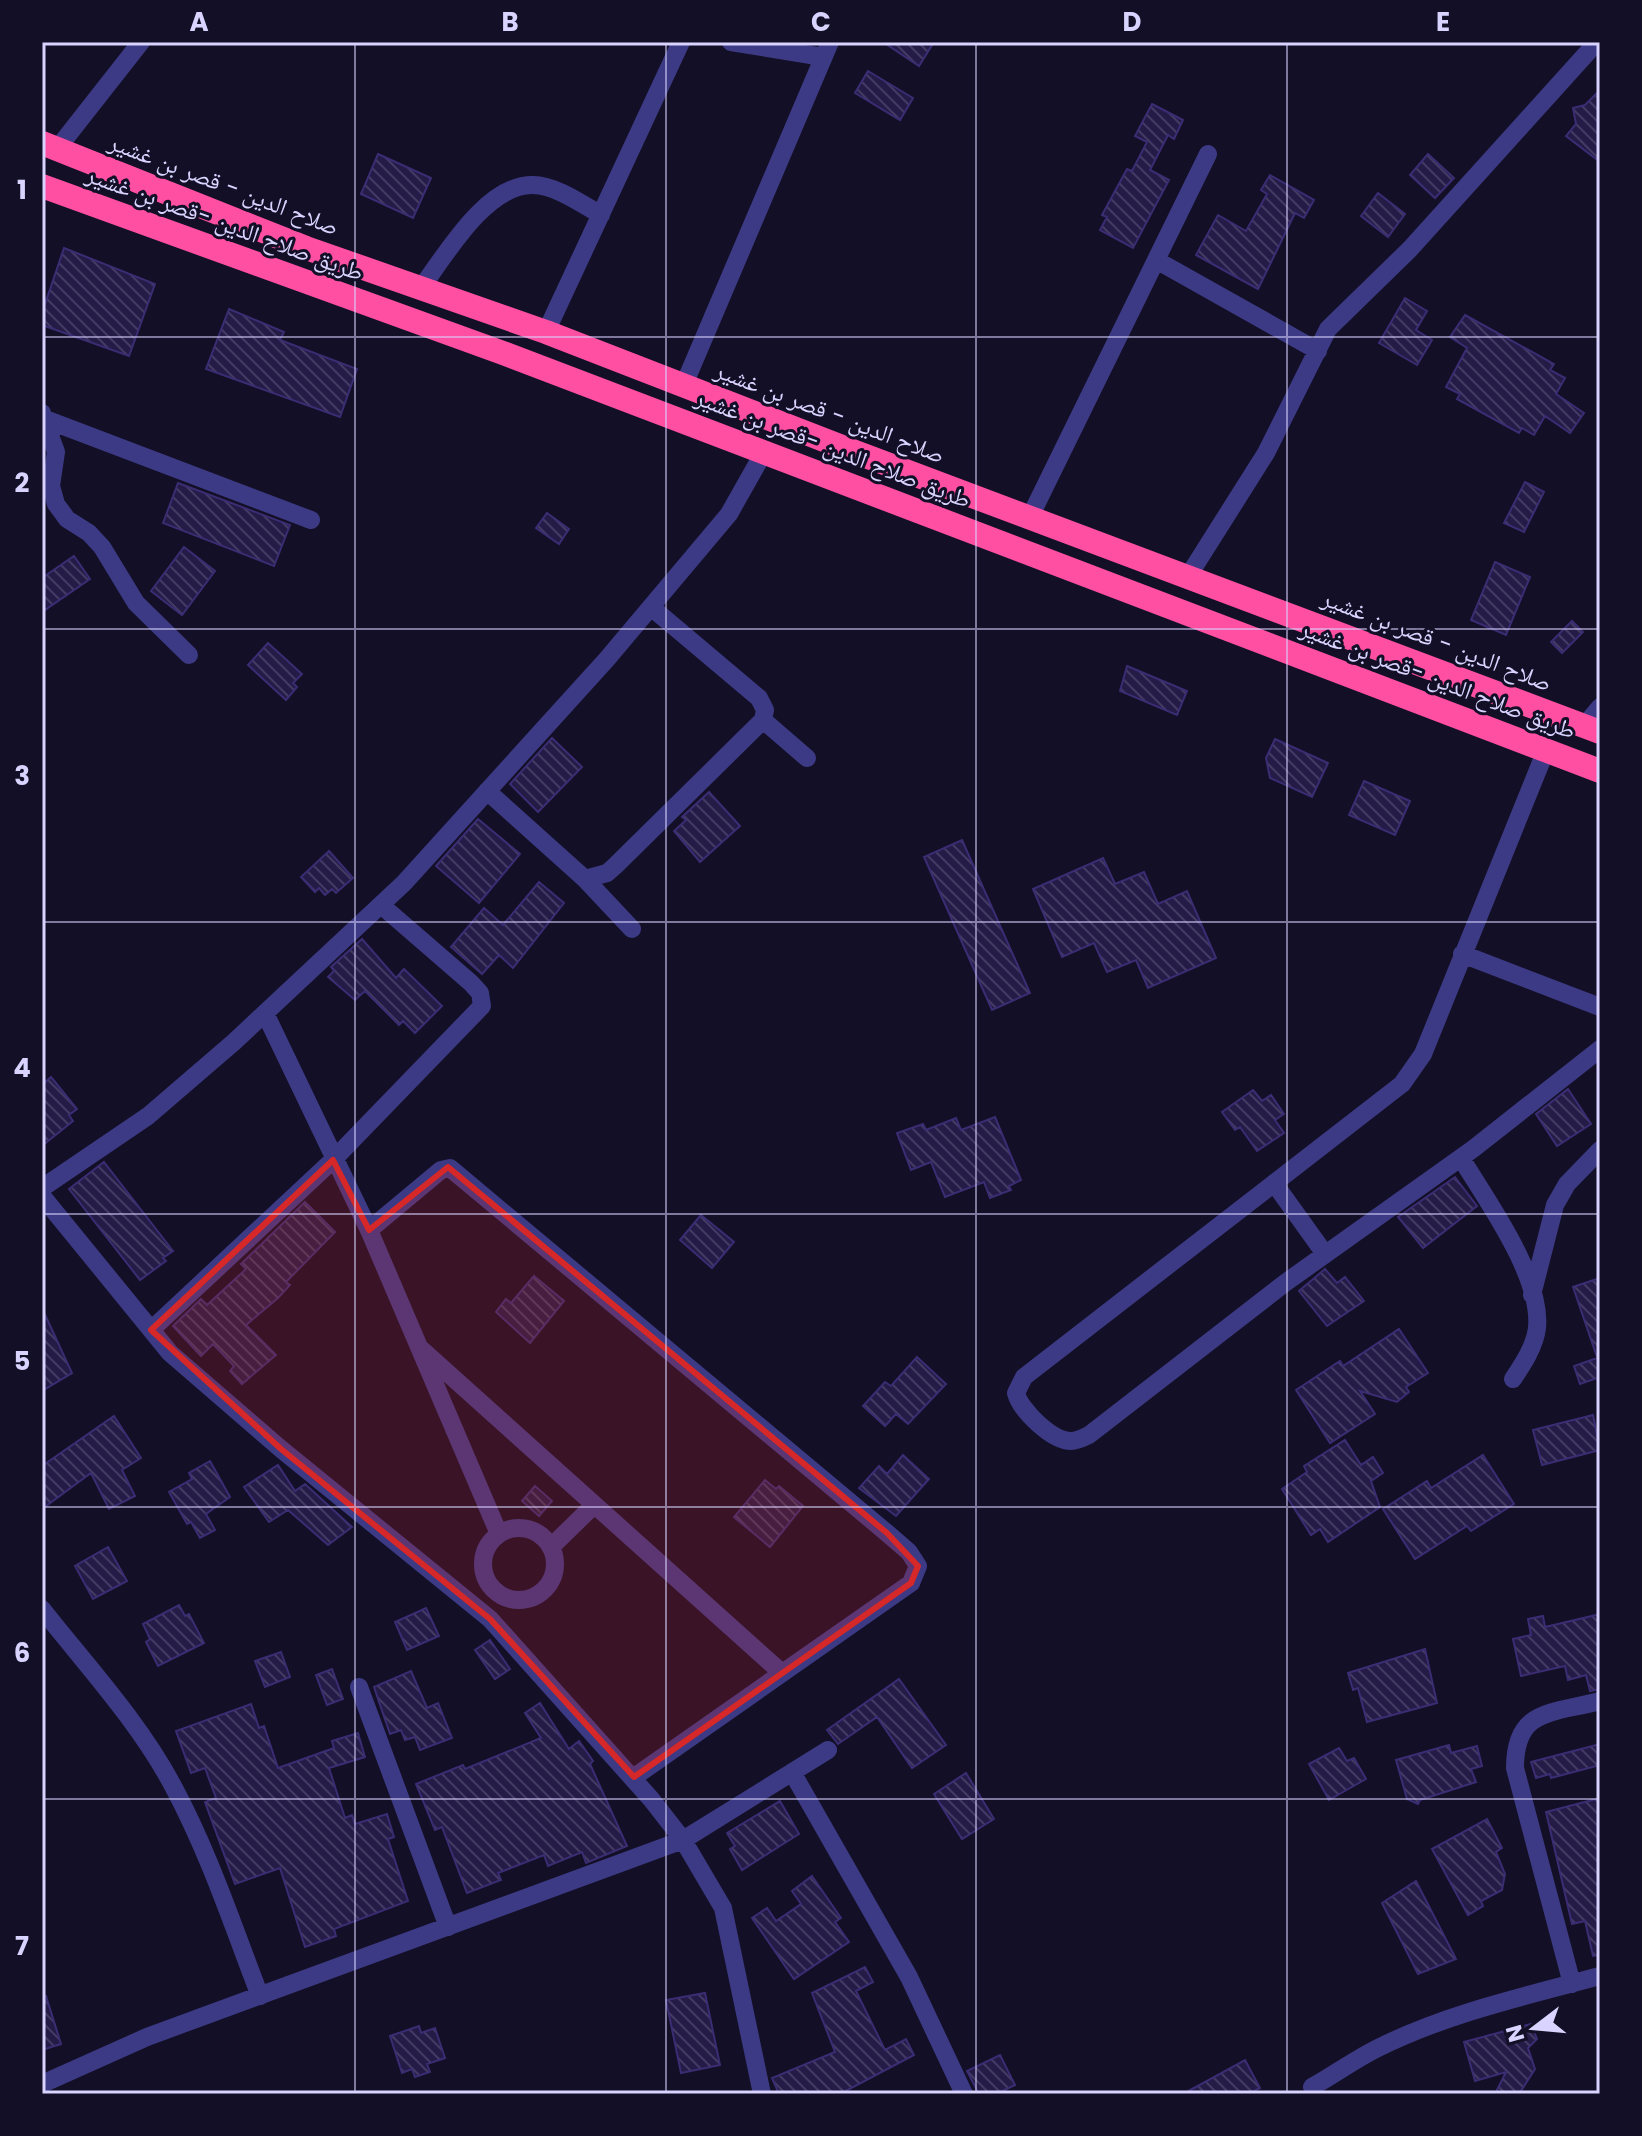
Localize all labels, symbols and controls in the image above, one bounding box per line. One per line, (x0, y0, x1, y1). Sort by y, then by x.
text: A (189, 4, 209, 40)
text: B (501, 4, 519, 40)
text: C (811, 4, 831, 40)
text: D (1123, 4, 1142, 40)
text: E (1436, 4, 1450, 40)
street label: صلاح الدين - قصر بن غشير (103, 125, 344, 243)
street label: طريق صلاح الدين -قصر بن غشير (81, 157, 368, 289)
text: 1 (17, 172, 27, 208)
street label: صلاح الدين - قصر بن غشير (709, 353, 950, 471)
street label: طريق صلاح الدين -قصر بن غشير (689, 380, 976, 516)
text: 2 (15, 465, 30, 501)
street label: صلاح الدين - قصر بن غشير (1316, 581, 1557, 699)
street label: طريق صلاح الدين -قصر بن غشير (1294, 611, 1581, 747)
text: 3 (14, 758, 30, 794)
text: 4 (13, 1050, 31, 1086)
text: 5 (14, 1343, 30, 1379)
text: 6 (14, 1635, 30, 1671)
text: 7 (15, 1928, 29, 1964)
north arrow (1494, 1988, 1574, 2068)
text: N (1498, 2021, 1532, 2046)

